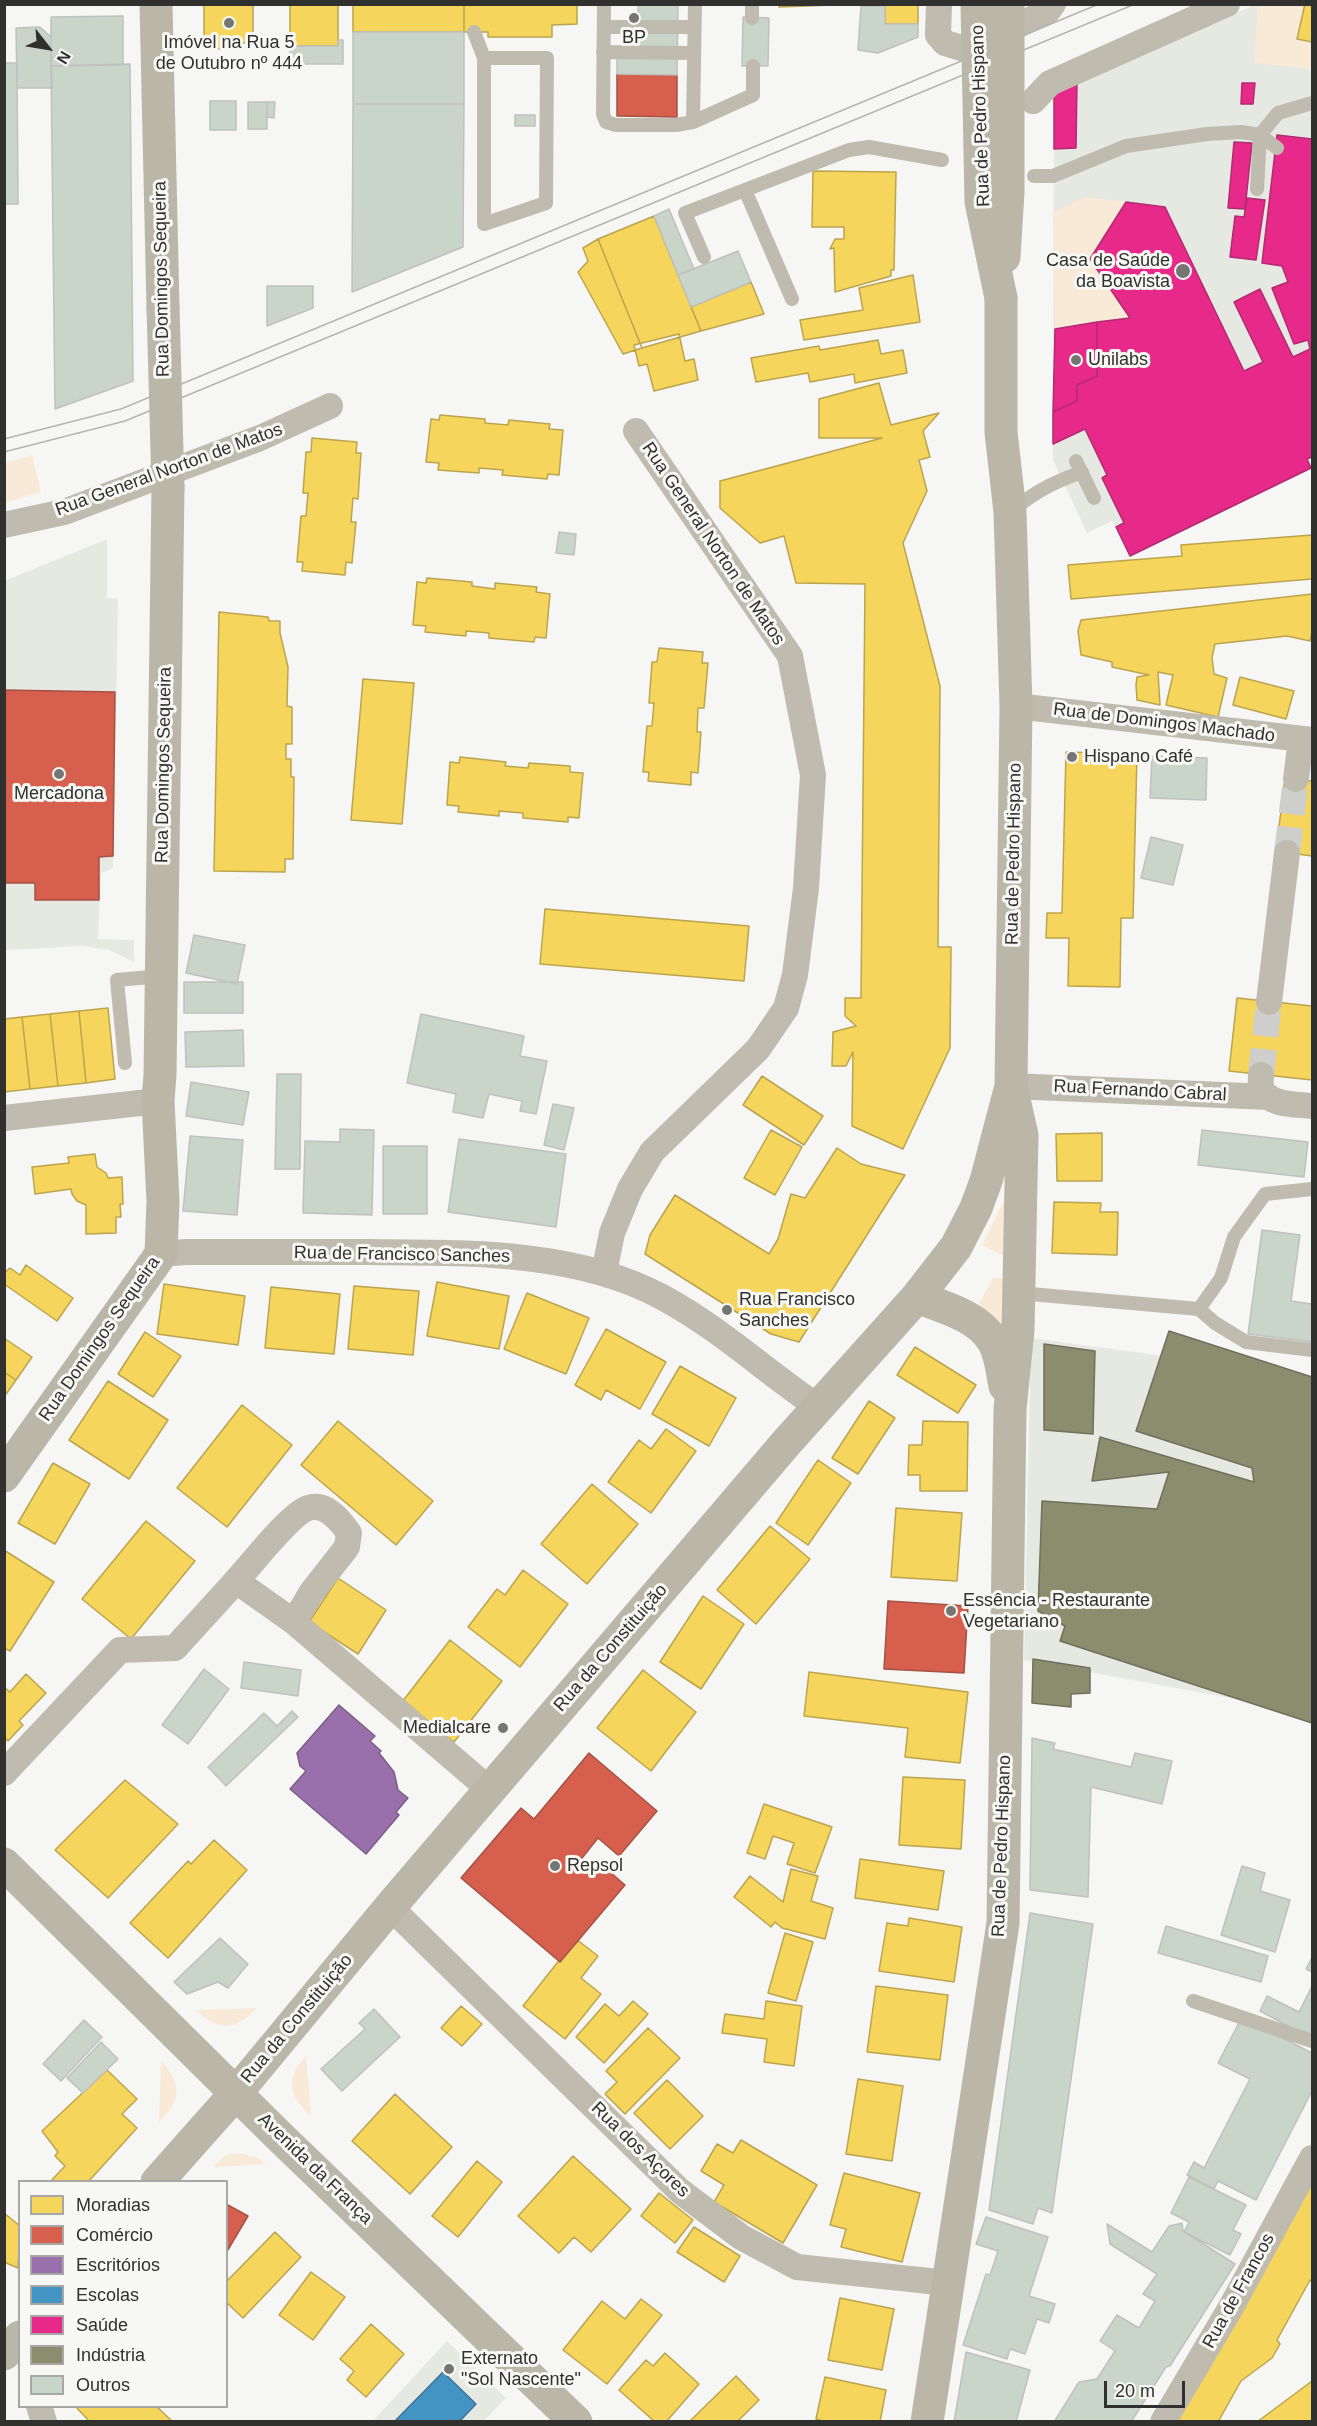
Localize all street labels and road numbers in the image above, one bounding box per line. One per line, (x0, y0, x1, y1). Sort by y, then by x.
street label: Rua de Pedro Hispano (967, 25, 995, 207)
street label: Rua Domingos Sequeira (149, 181, 175, 377)
street label: Rua General Norton de Matos (52, 419, 286, 521)
street label: Rua General Norton de Matos (637, 438, 789, 650)
street label: Rua Domingos Sequeira (151, 667, 177, 863)
street label: Rua de Domingos Machado (1052, 699, 1276, 747)
street label: Rua de Pedro Hispano (1002, 763, 1026, 945)
street label: Rua Fernando Cabral (1053, 1076, 1227, 1106)
street label: Rua de Francisco Sanches (294, 1242, 510, 1268)
street label: Rua Domingos Sequeira (35, 1252, 165, 1426)
street label: Rua da Constituição (550, 1580, 672, 1716)
street label: Rua de Pedro Hispano (988, 1755, 1016, 1937)
street label: Rua da Constituição (237, 1950, 357, 2088)
street label: Rua dos Açores (586, 2098, 694, 2202)
street label: Avenida da França (253, 2109, 377, 2229)
street label: Rua de Francos (1199, 2230, 1279, 2352)

